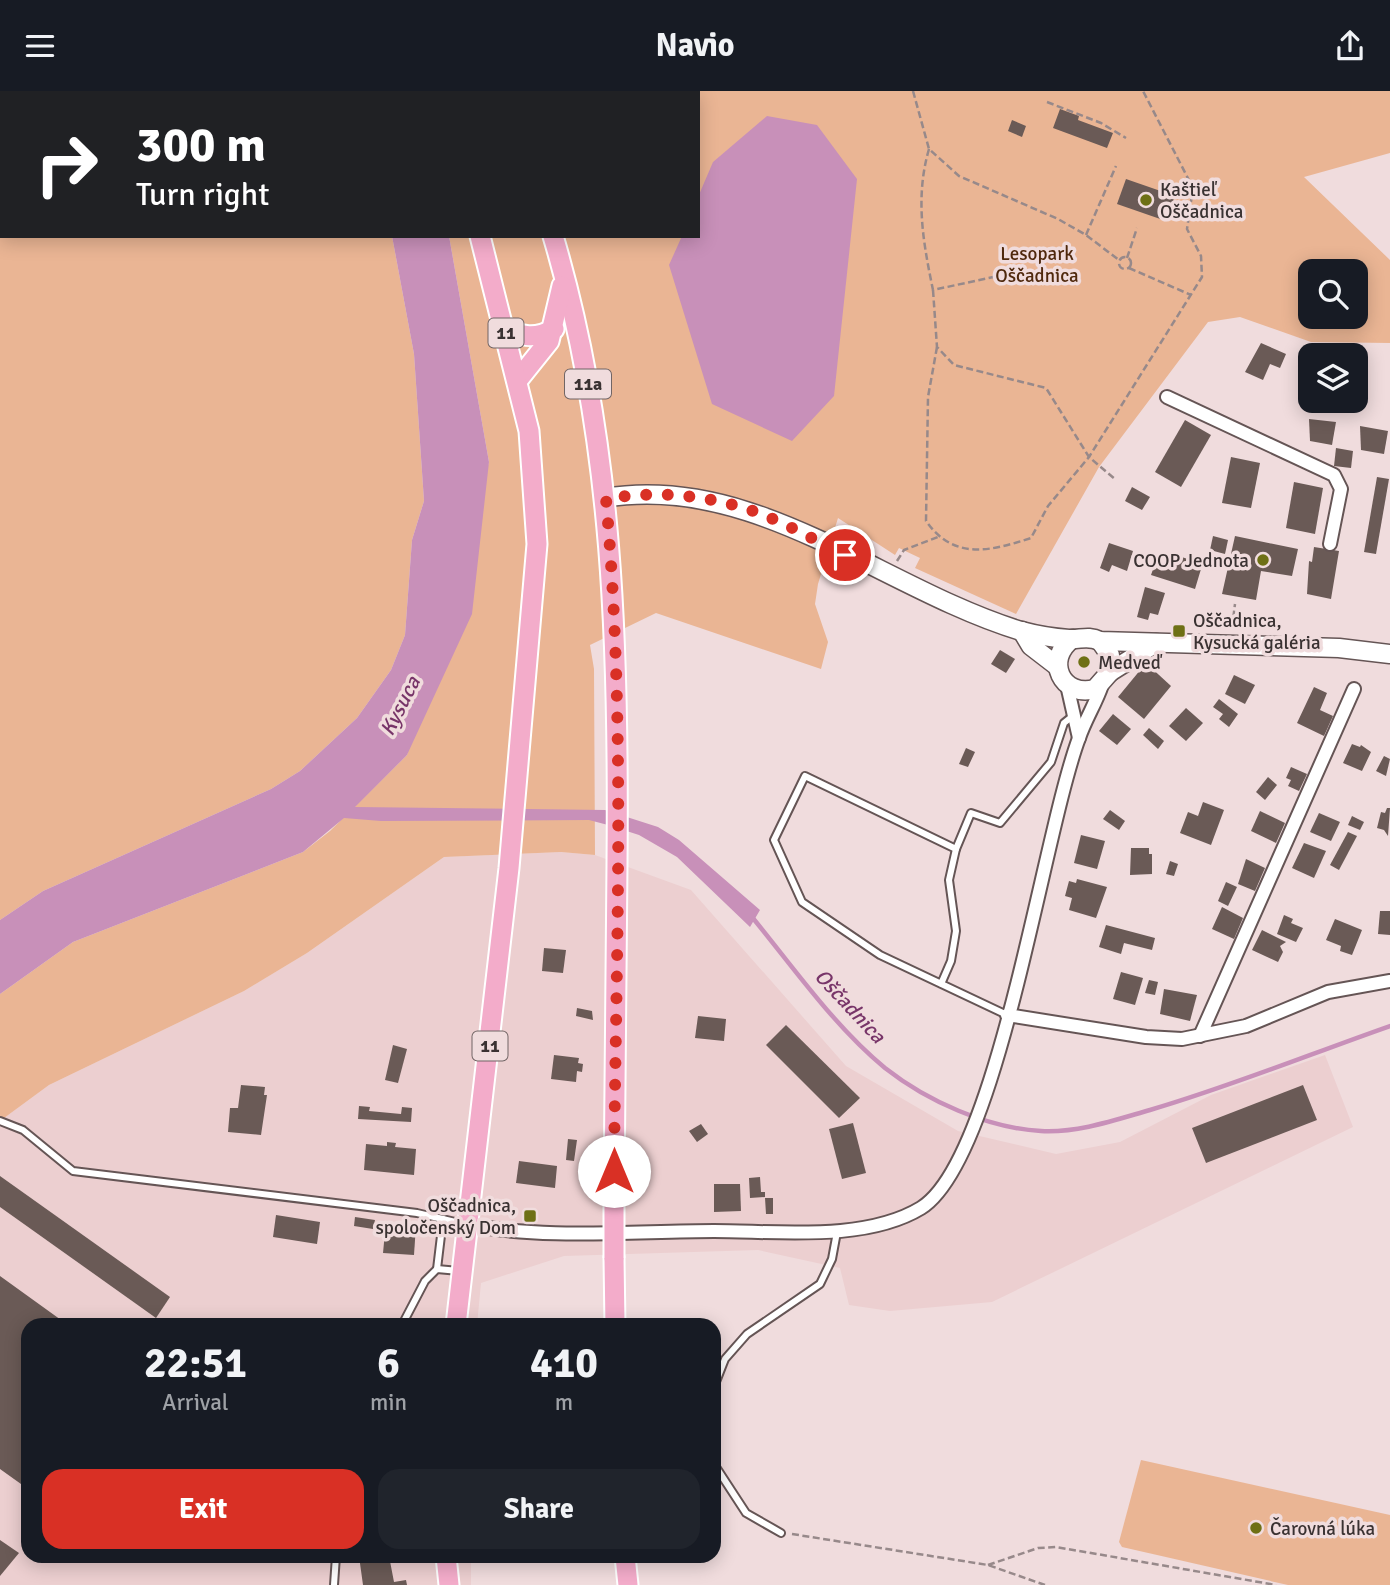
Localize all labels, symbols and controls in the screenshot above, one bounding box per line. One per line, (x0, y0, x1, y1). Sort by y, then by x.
text: Navio (655, 26, 735, 65)
icon: menu (21, 27, 59, 65)
icon: share (1331, 27, 1369, 65)
text: 300 m (136, 115, 266, 175)
icon: right (21, 119, 112, 210)
text: Turn right (136, 175, 269, 214)
place label: Kaštieľ Oščadnica (1160, 178, 1244, 224)
marker: Kaštieľ Oščadnica (1138, 192, 1154, 208)
park label: Lesopark Oščadnica (995, 242, 1079, 288)
map controls (1298, 259, 1368, 413)
button: search (1298, 259, 1368, 329)
road number: 11 (489, 319, 524, 347)
button: layers (1298, 343, 1368, 413)
road number: 11a (565, 369, 611, 398)
pin (815, 525, 875, 585)
icon: arrive (826, 536, 864, 574)
place label: COOP Jednota (1133, 549, 1249, 573)
marker: COOP Jednota (1255, 552, 1271, 568)
place label: Oščadnica, Kysucká galéria (1193, 609, 1321, 655)
marker: Oščadnica, Kysucká galéria (1171, 623, 1187, 639)
place label: Medveď (1098, 651, 1163, 675)
marker: Medveď (1076, 654, 1092, 670)
water label: Kysuca (374, 671, 427, 740)
water label: Oščadnica (809, 963, 892, 1050)
road number: 11 (472, 1031, 508, 1061)
position arrow (577, 1134, 651, 1208)
place label: Oščadnica, spoločenský Dom (376, 1194, 516, 1240)
marker: Oščadnica, spoločenský Dom (522, 1208, 538, 1224)
text: 22:51 (144, 1338, 247, 1389)
text: 6 (377, 1338, 400, 1389)
text: 410 (530, 1338, 598, 1389)
text: Arrival (162, 1388, 229, 1417)
text: min (370, 1388, 407, 1417)
text: m (555, 1388, 573, 1417)
button: Exit (42, 1469, 364, 1549)
button: Share (378, 1469, 700, 1549)
place label: Čarovná lúka (1270, 1516, 1375, 1541)
marker: Čarovná lúka (1248, 1520, 1264, 1536)

